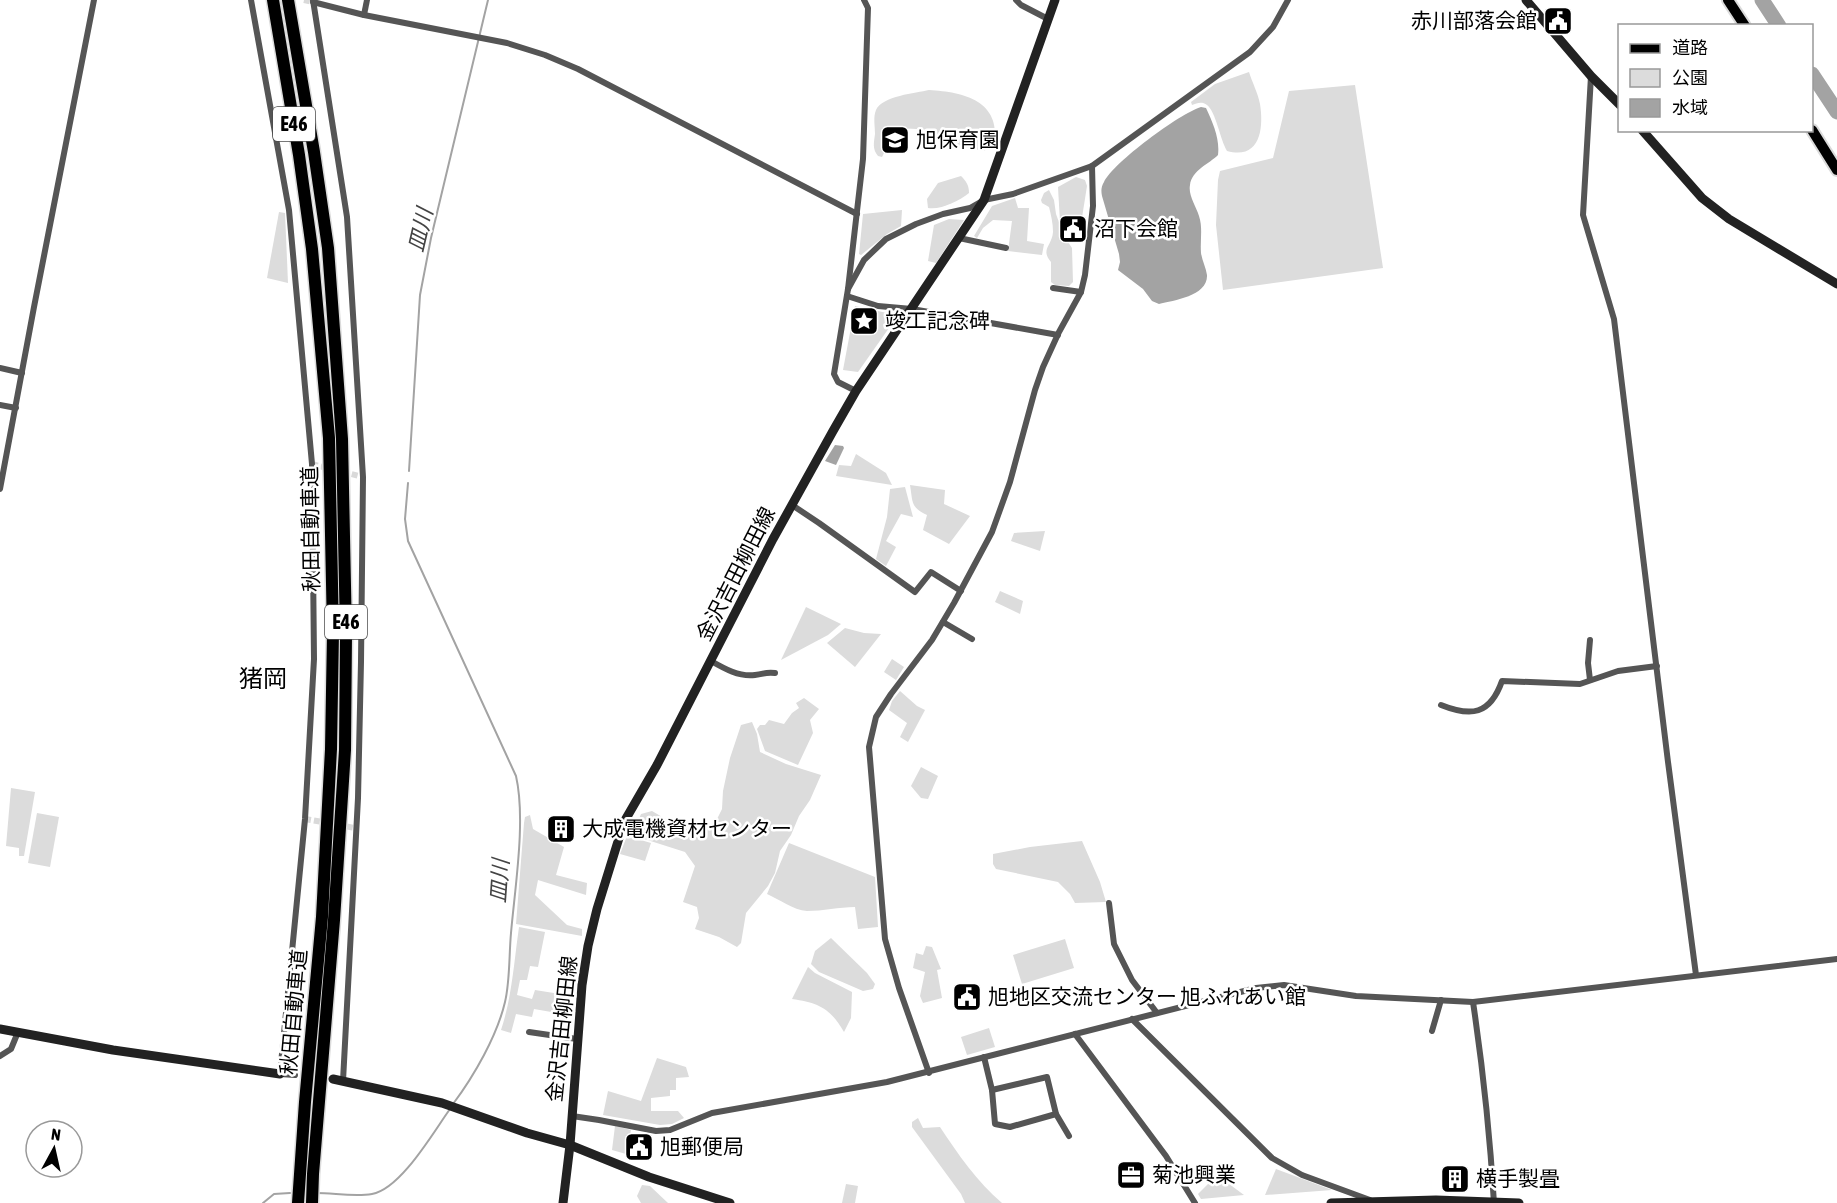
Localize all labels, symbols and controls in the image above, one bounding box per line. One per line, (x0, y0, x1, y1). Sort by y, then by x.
public building icon: 赤川部落会館 (1542, 5, 1574, 37)
place label: 赤川部落会館 (1411, 8, 1537, 32)
legend (1618, 24, 1813, 132)
text: 道路 (1672, 37, 1708, 58)
text: 公園 (1672, 67, 1708, 88)
text: 水域 (1672, 97, 1708, 118)
road number: E46 (273, 107, 315, 141)
school or university icon: 旭保育園 (879, 124, 911, 156)
place label: 旭保育園 (916, 127, 1000, 151)
water label: 皿川 (402, 204, 438, 254)
public building icon: 沼下会館 (1057, 213, 1089, 245)
place label: 沼下会館 (1094, 216, 1178, 240)
place icon: 竣工記念碑 (848, 305, 880, 337)
place label: 竣工記念碑 (885, 308, 990, 332)
street label: 秋田自動車道 (297, 466, 323, 592)
street label: 金沢吉田柳田線 (691, 503, 779, 644)
road number: E46 (325, 605, 367, 639)
district label: 猪岡 (239, 665, 287, 692)
building icon: 大成電機資材センター (545, 813, 577, 845)
place label: 大成電機資材センター (582, 816, 792, 840)
water label: 皿川 (484, 856, 514, 904)
street label: 秋田自動車道 (276, 948, 310, 1076)
street label: 金沢吉田柳田線 (541, 955, 581, 1103)
public building icon: 旭地区交流センター 旭ふれあい館 (951, 981, 983, 1013)
place label: 旭地区交流センター 旭ふれあい館 (988, 984, 1306, 1008)
north arrow (24, 1119, 84, 1179)
text: N (50, 1125, 62, 1144)
public building icon: 旭郵便局 (623, 1131, 655, 1163)
place label: 旭郵便局 (660, 1134, 744, 1158)
office icon: 菊池興業 (1115, 1159, 1147, 1191)
place label: 菊池興業 (1152, 1162, 1236, 1186)
building icon: 横手製畳 (1439, 1163, 1471, 1195)
place label: 横手製畳 (1476, 1166, 1560, 1190)

